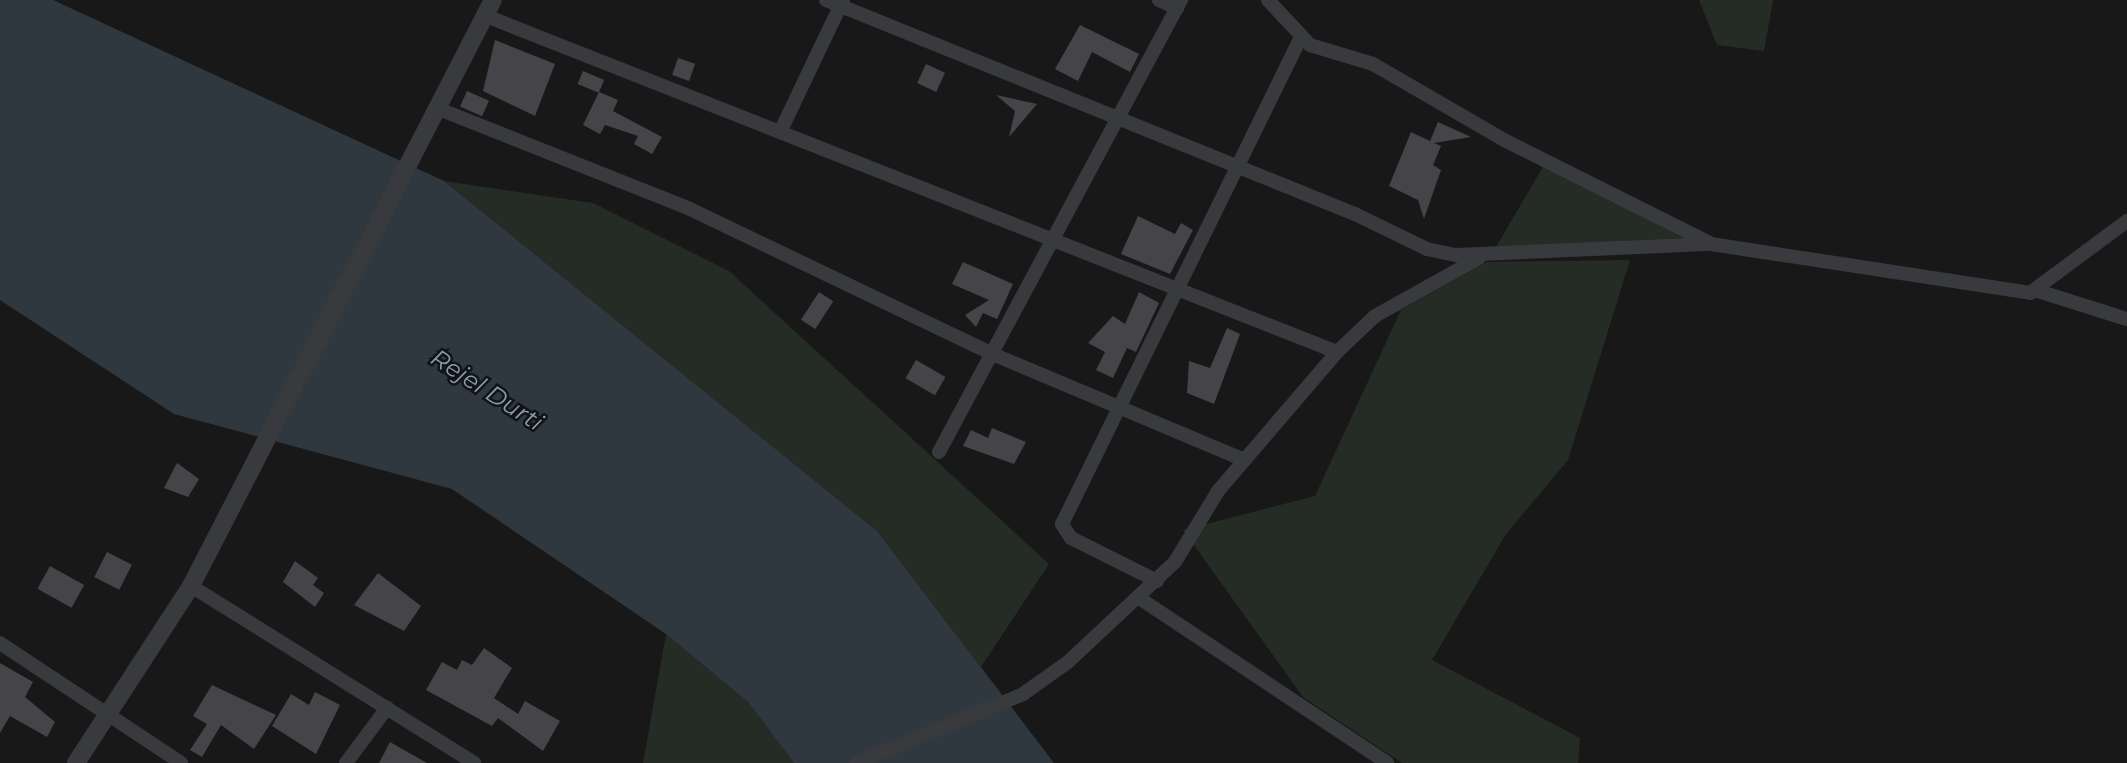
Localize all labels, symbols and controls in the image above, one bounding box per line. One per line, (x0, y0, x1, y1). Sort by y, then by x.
water label: Rejel Durti (426, 343, 548, 437)

